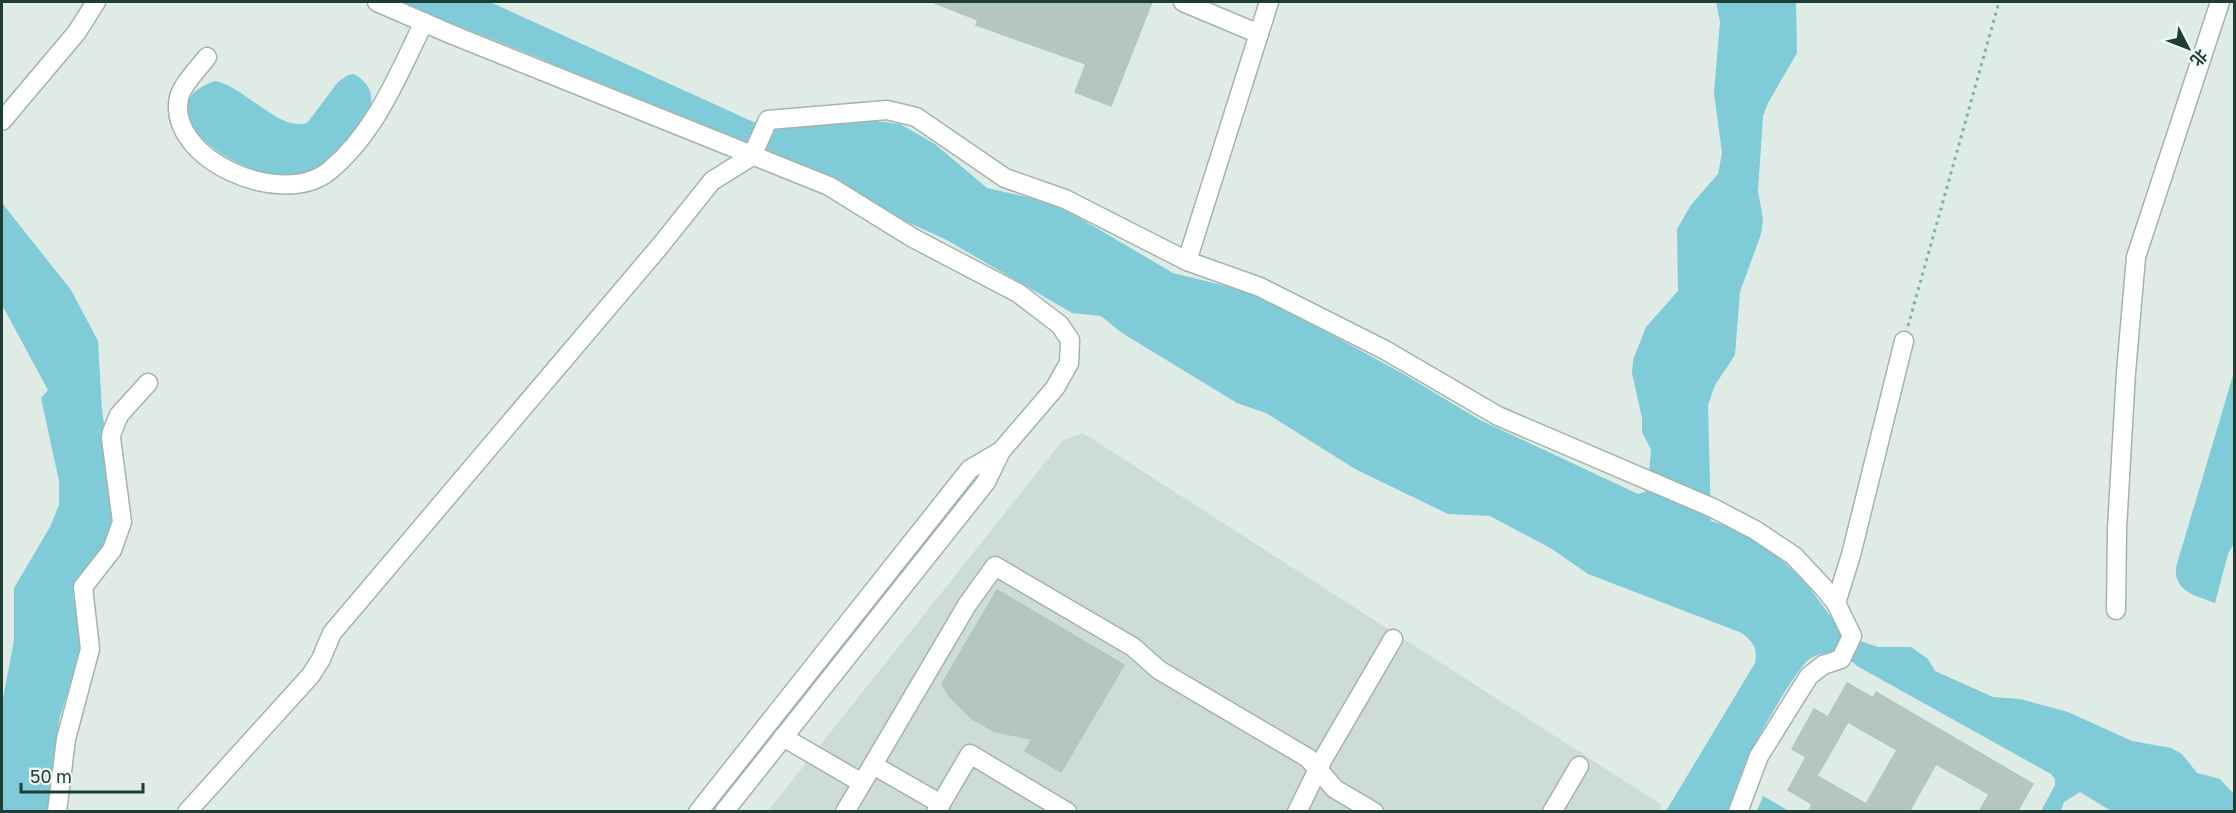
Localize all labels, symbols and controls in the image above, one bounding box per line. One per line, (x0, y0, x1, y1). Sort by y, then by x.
north arrow (2158, 18, 2218, 78)
text: 北 (2186, 45, 2212, 71)
scale bar (21, 756, 142, 794)
text: 50 m (30, 765, 72, 787)

